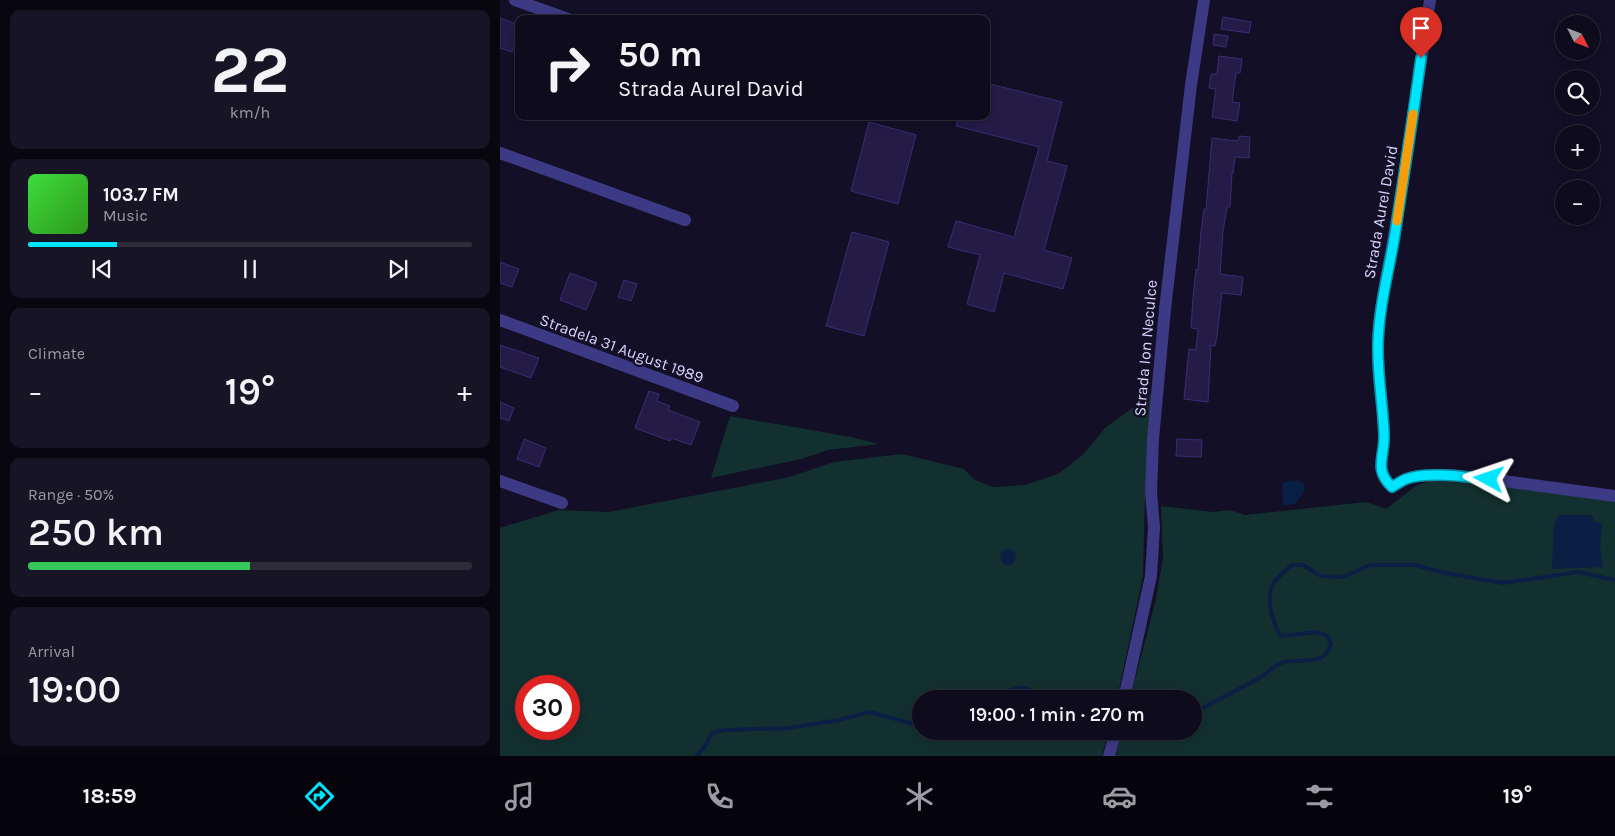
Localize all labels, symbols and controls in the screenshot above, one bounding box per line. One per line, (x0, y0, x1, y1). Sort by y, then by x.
pin (1400, 7, 1442, 58)
icon: arrive (1407, 14, 1435, 42)
north arrow (1555, 15, 1600, 60)
map controls (1555, 15, 1600, 225)
text: 22 (211, 32, 289, 108)
text: 50 m (618, 34, 703, 75)
icon: right (535, 35, 600, 100)
button: search (1555, 70, 1600, 115)
text: Strada Aurel David (618, 76, 804, 102)
text: km/h (230, 103, 270, 122)
button: + (1555, 125, 1600, 170)
street label: Strada Aurel David (1359, 144, 1402, 280)
button: − (1555, 180, 1600, 225)
text: 103.7 FM (103, 184, 179, 206)
text: Music (103, 206, 148, 225)
icon: previous (88, 255, 116, 283)
icon: pause (236, 255, 264, 283)
icon: next (384, 255, 412, 283)
street label: Strada Ion Neculce (1130, 279, 1161, 417)
street label: Stradela 31 August 1989 (537, 310, 706, 387)
text: Climate (28, 344, 85, 363)
text: 19° (225, 369, 275, 414)
text: − (28, 375, 43, 408)
text: + (457, 375, 472, 408)
position arrow (1462, 452, 1514, 504)
text: Range · 50% (28, 485, 114, 504)
text: 250 km (28, 510, 164, 555)
text: Arrival (28, 642, 75, 661)
text: 19:00 (28, 667, 121, 712)
speed limit sign: 30 (515, 675, 580, 740)
text: 19:00 · 1 min · 270 m (969, 704, 1145, 726)
icon: directions (302, 779, 337, 814)
icon: music (502, 779, 537, 814)
icon: phone (702, 779, 737, 814)
icon: climate (902, 779, 937, 814)
icon: car (1102, 779, 1137, 814)
icon: filters (1302, 779, 1337, 814)
text: 18:59 (83, 783, 137, 809)
text: 19° (1503, 783, 1532, 809)

